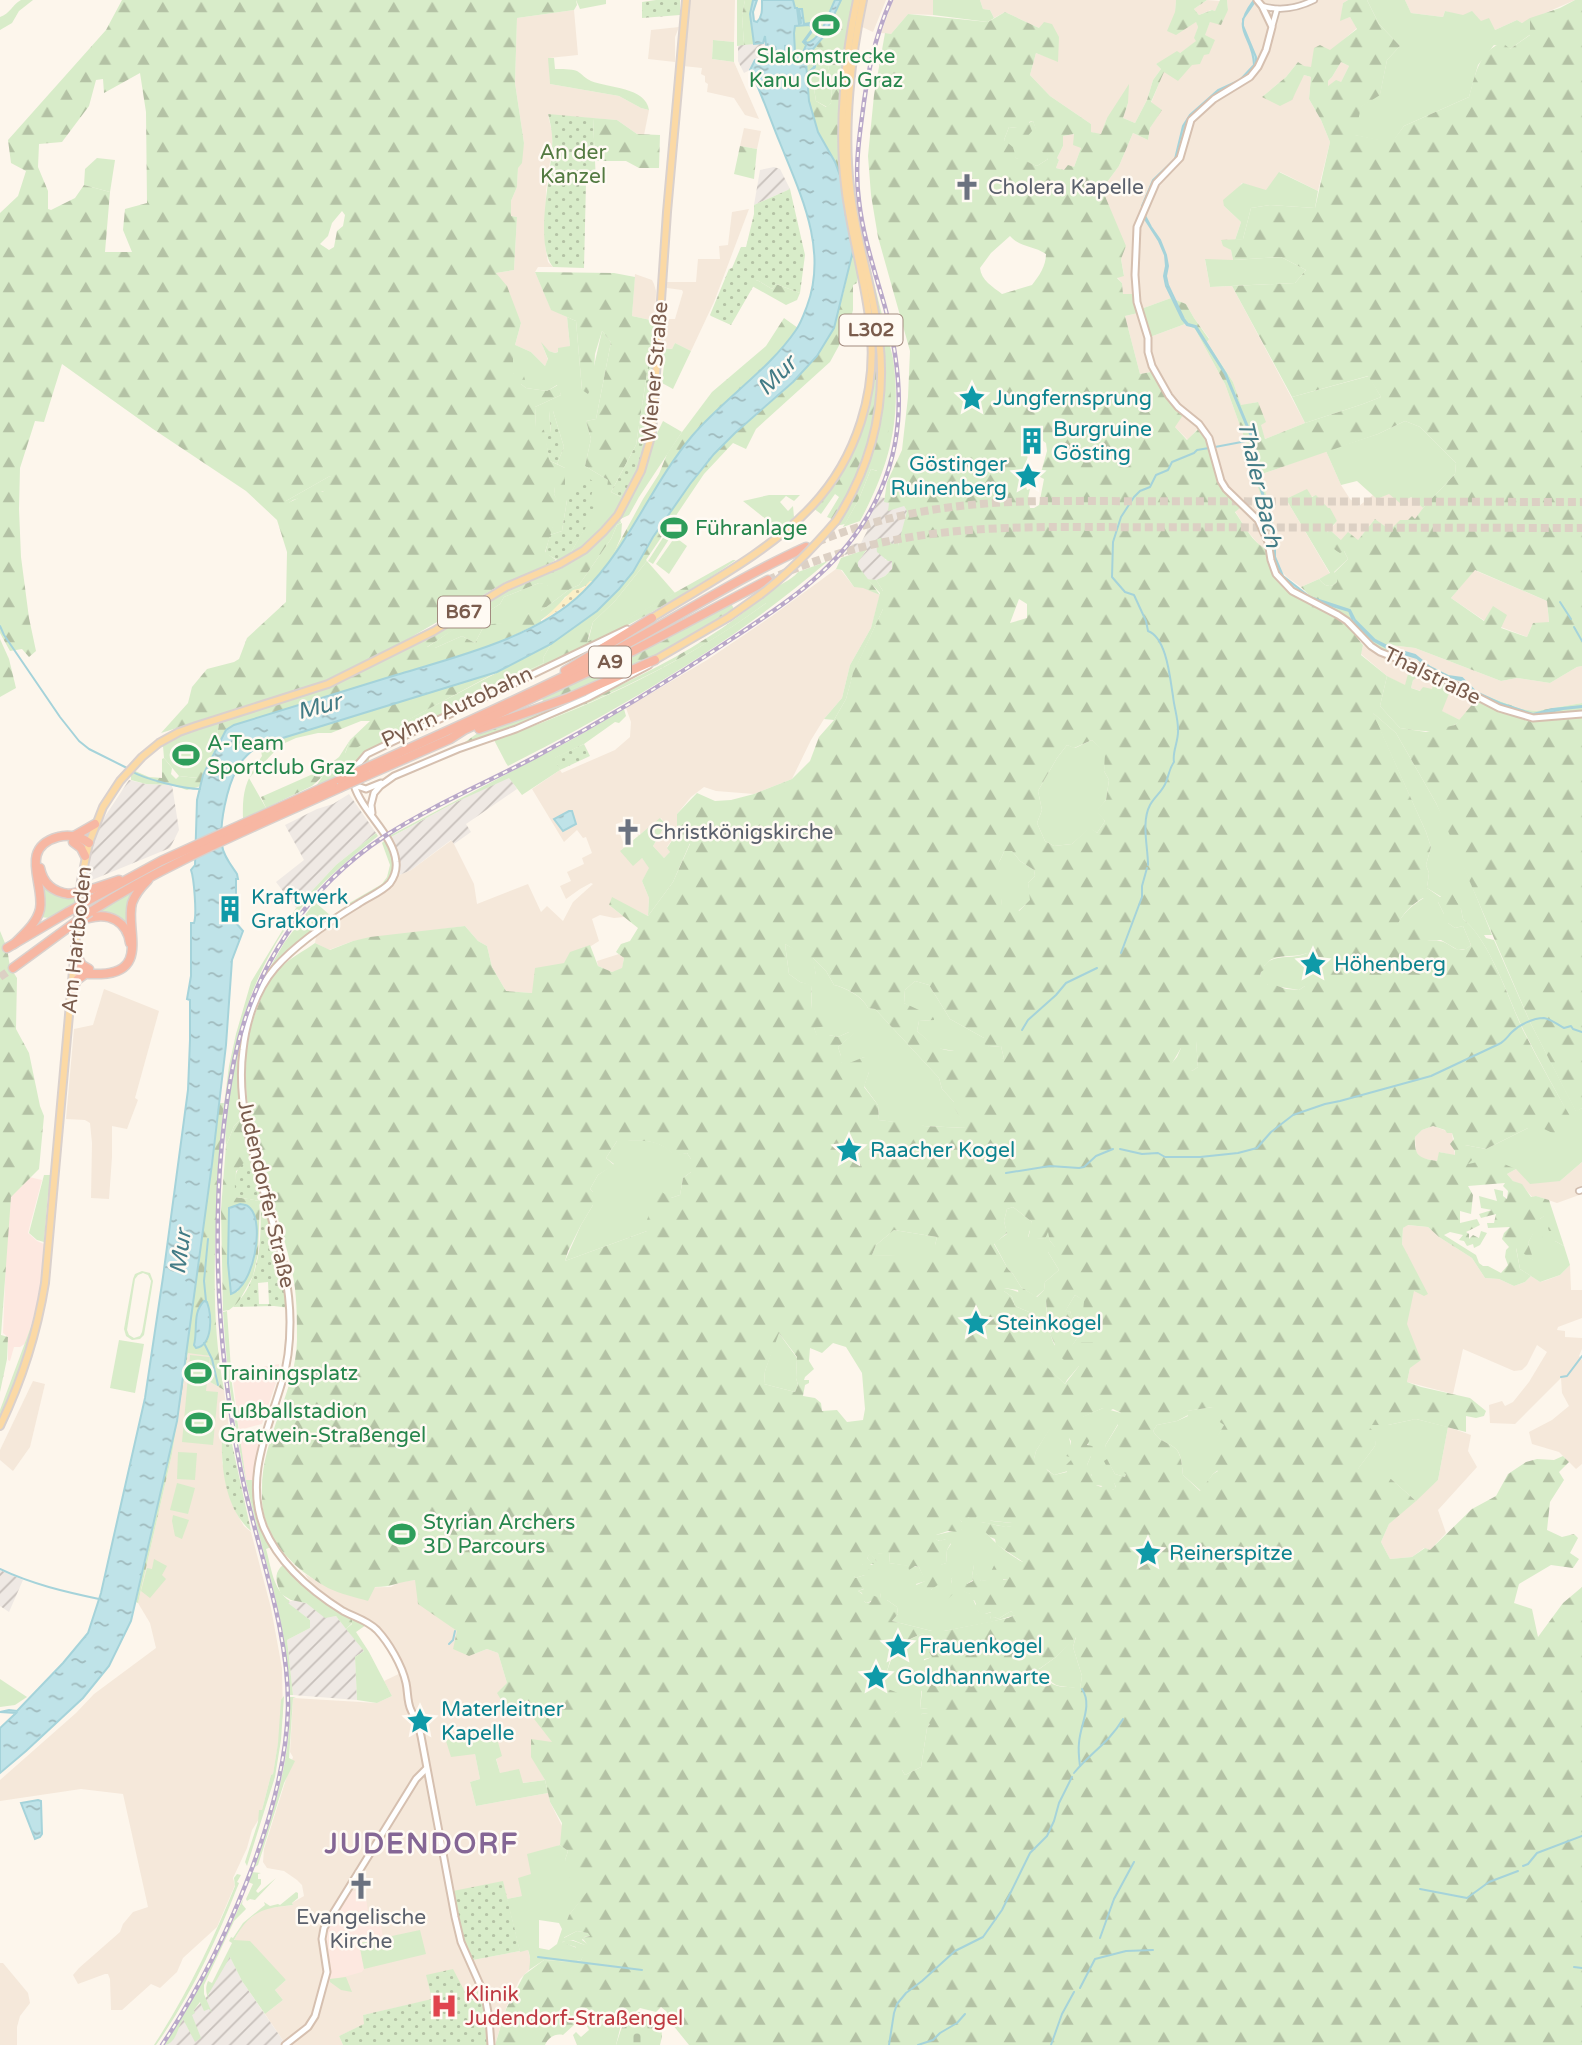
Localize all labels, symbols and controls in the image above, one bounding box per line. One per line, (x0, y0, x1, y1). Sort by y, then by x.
sports icon: Slalomstrecke Kanu Club Graz (811, 10, 841, 40)
place label: Slalomstrecke Kanu Club Graz (749, 44, 903, 93)
park label: An der Kanzel (540, 140, 606, 189)
church icon: Cholera Kapelle (952, 172, 982, 202)
place label: Cholera Kapelle (988, 175, 1144, 200)
street label: Wiener Straße (636, 300, 674, 443)
road number: L302 (840, 314, 903, 346)
water label: Mur (751, 348, 805, 402)
place icon: Jungfernsprung (957, 383, 987, 413)
place label: Jungfernsprung (993, 386, 1152, 411)
place label: Burgruine Gösting (1053, 417, 1152, 466)
water label: Thaler Bach (1231, 418, 1287, 551)
building icon: Burgruine Gösting (1017, 426, 1047, 456)
place label: Göstinger Ruinenberg (890, 452, 1007, 501)
place icon: Göstinger Ruinenberg (1013, 461, 1043, 491)
sports icon: Führanlage (659, 513, 689, 543)
place label: Führanlage (695, 516, 808, 541)
road number: B67 (438, 596, 490, 628)
street label: Thalstraße (1379, 642, 1485, 710)
road number: A9 (589, 646, 631, 678)
street label: Pyhrn Autobahn (377, 661, 537, 753)
water label: Mur (294, 687, 347, 726)
place label: A-Team Sportclub Graz (207, 731, 356, 780)
sports icon: A-Team Sportclub Graz (171, 740, 201, 770)
church icon: Christkönigskirche (613, 817, 643, 847)
place label: Christkönigskirche (649, 820, 833, 845)
street label: Am Hartboden (57, 865, 97, 1015)
place label: Kraftwerk Gratkorn (251, 885, 348, 934)
building icon: Kraftwerk Gratkorn (215, 894, 245, 924)
place icon: Höhenberg (1298, 949, 1328, 979)
place label: Höhenberg (1334, 952, 1446, 977)
street label: Judendorfer Straße (232, 1097, 300, 1291)
place icon: Raacher Kogel (834, 1135, 864, 1165)
place label: Raacher Kogel (870, 1138, 1015, 1163)
water label: Mur (164, 1225, 198, 1276)
place icon: Steinkogel (961, 1308, 991, 1338)
place label: Steinkogel (997, 1311, 1102, 1336)
sports icon: Trainingsplatz (183, 1358, 213, 1388)
place label: Trainingsplatz (219, 1361, 358, 1386)
place label: Fußballstadion Gratwein-Straßengel (220, 1399, 426, 1448)
sports icon: Fußballstadion Gratwein-Straßengel (184, 1408, 214, 1438)
place label: Styrian Archers 3D Parcours (423, 1510, 575, 1559)
sports icon: Styrian Archers 3D Parcours (387, 1519, 417, 1549)
place icon: Reinerspitze (1133, 1538, 1163, 1568)
place label: Reinerspitze (1169, 1541, 1293, 1566)
place icon: Frauenkogel (883, 1631, 913, 1661)
place label: Frauenkogel (919, 1634, 1043, 1659)
place icon: Goldhannwarte (861, 1662, 891, 1692)
place label: Goldhannwarte (897, 1665, 1050, 1690)
place label: Materleitner Kapelle (441, 1697, 564, 1746)
place icon: Materleitner Kapelle (405, 1706, 435, 1736)
district label: JUDENDORF (324, 1827, 519, 1861)
church icon: Evangelische Kirche (346, 1871, 376, 1901)
place label: Evangelische Kirche (296, 1905, 426, 1954)
place label: Klinik Judendorf-Straßengel (465, 1982, 683, 2031)
hospital icon: Klinik Judendorf-Straßengel (429, 1991, 459, 2021)

